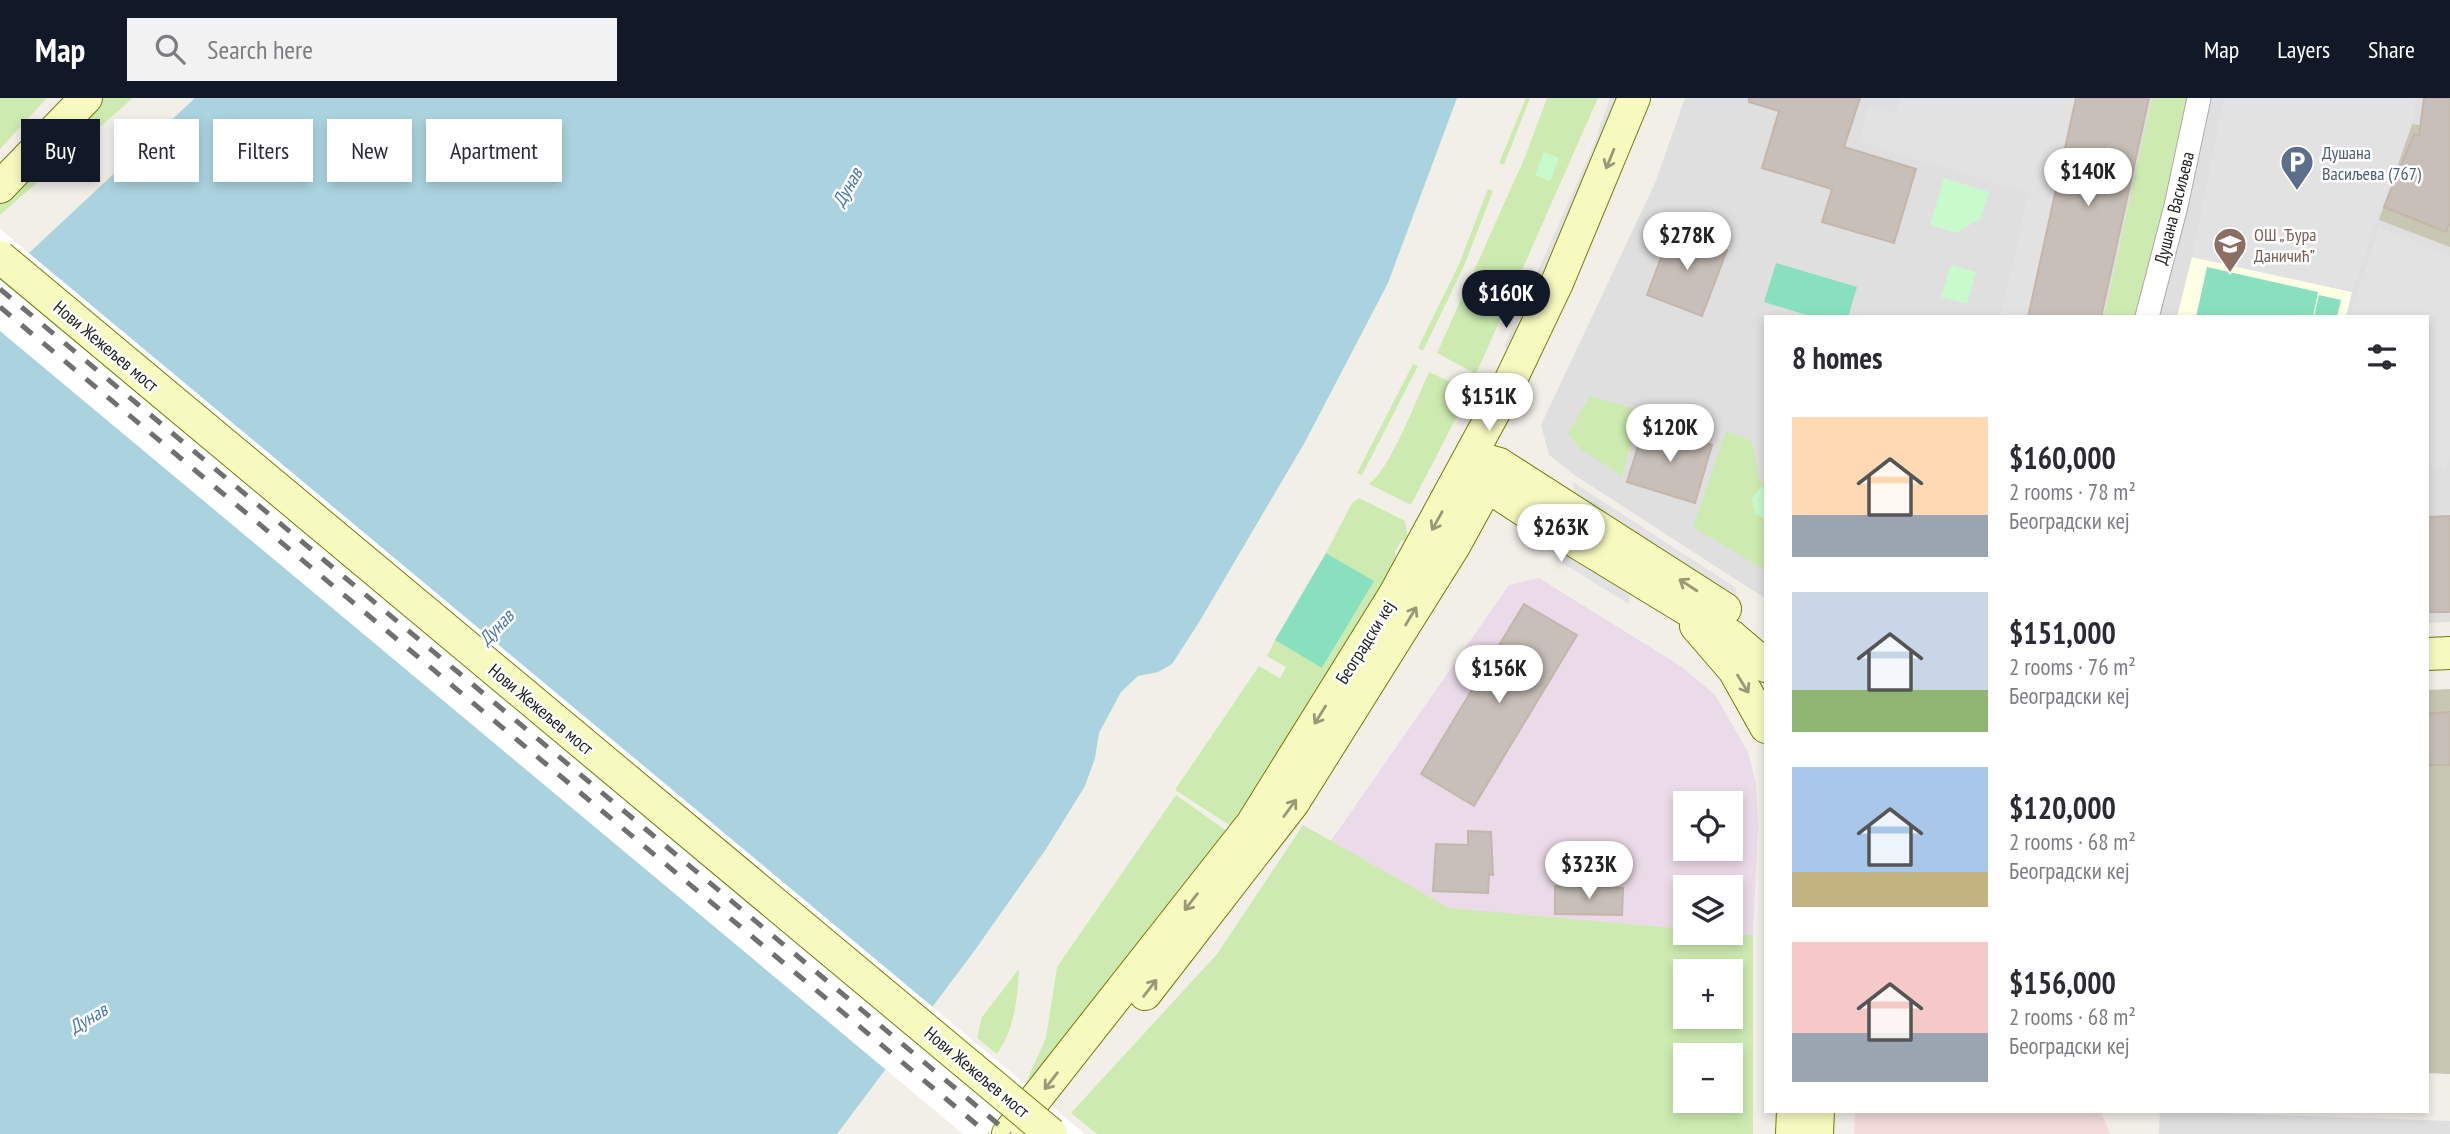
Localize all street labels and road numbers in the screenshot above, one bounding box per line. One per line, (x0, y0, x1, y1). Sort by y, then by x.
street label: Душана Васиљева (2149, 149, 2199, 267)
street label: Нови Жежељев мост (49, 295, 163, 397)
street label: Београдски кеј (1330, 596, 1400, 688)
street label: Нови Жежељев мост (484, 658, 598, 760)
street label: Нови Жежељев мост (920, 1021, 1034, 1123)

